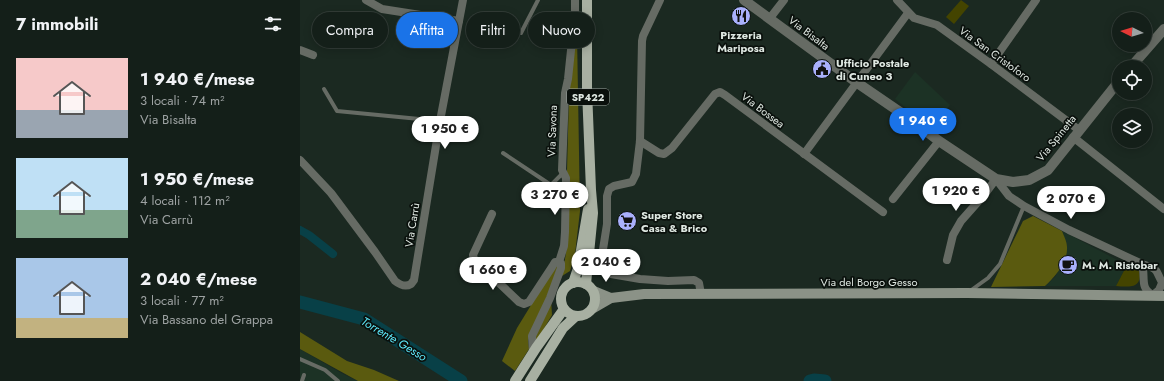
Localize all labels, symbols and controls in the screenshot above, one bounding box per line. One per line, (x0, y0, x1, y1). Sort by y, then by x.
restaurant icon: Pizzeria Mariposa (730, 5, 752, 27)
text: 7 immobili (16, 12, 98, 36)
chip: Compra (312, 12, 388, 48)
chip: Affitta (396, 12, 458, 48)
chip: Filtri (466, 12, 520, 48)
chip: Nuovo (528, 12, 595, 48)
street label: Via Bisalta (785, 12, 833, 54)
north arrow (1112, 12, 1152, 52)
map controls (1112, 12, 1152, 148)
icon: filters (262, 13, 284, 35)
street label: Via San Cristoforo (956, 23, 1034, 85)
place label: Pizzeria Mariposa (717, 27, 765, 56)
place label: Ufficio Postale di Cuneo 3 (836, 55, 909, 84)
public building icon: Ufficio Postale di Cuneo 3 (811, 58, 833, 80)
button: locate (1112, 60, 1152, 100)
text: 1 940 €/mese (140, 67, 255, 91)
icon: home (48, 74, 96, 122)
street label: Via Bossea (738, 88, 788, 132)
road number: SP422 (567, 89, 609, 105)
text: 3 locali · 74 m² (140, 91, 225, 110)
street label: Via Savona (543, 105, 561, 157)
pin: 1 940 € (886, 108, 960, 142)
button: layers (1112, 108, 1152, 148)
text: Via Bisalta (140, 110, 197, 129)
text: 1 940 € (898, 111, 948, 130)
street label: Via Spinetta (1032, 111, 1080, 165)
pin: 1 950 € (408, 116, 482, 150)
text: 1 950 € (421, 119, 469, 138)
text: 1 950 €/mese (140, 167, 254, 191)
icon: home (48, 174, 96, 222)
pin: 1 920 € (919, 178, 993, 212)
text: 1 920 € (932, 181, 980, 200)
pin: 3 270 € (518, 182, 592, 216)
text: 3 270 € (530, 185, 580, 204)
pin: 2 070 € (1034, 186, 1108, 220)
text: 2 070 € (1046, 189, 1096, 208)
text: 4 locali · 112 m² (140, 191, 230, 210)
street label: Via Carrù (401, 202, 423, 248)
place label: Super Store Casa & Brico (641, 207, 708, 236)
text: Via Carrù (140, 210, 193, 229)
supermarket icon: Super Store Casa & Brico (616, 210, 638, 232)
pin: 2 040 € (569, 249, 643, 283)
text: 2 040 € (580, 252, 632, 271)
cafe icon: M. M. Ristobar (1057, 254, 1079, 276)
pin: 1 660 € (456, 257, 530, 291)
place label: M. M. Ristobar (1082, 257, 1158, 273)
text: 1 660 € (469, 260, 517, 279)
text: 2 040 €/mese (140, 267, 257, 291)
icon: home (48, 274, 96, 322)
street label: Via del Borgo Gesso (821, 274, 917, 290)
text: 3 locali · 77 m² (140, 291, 224, 310)
text: Via Bassano del Grappa (140, 310, 273, 329)
water label: Torrente Gesso (358, 312, 431, 366)

